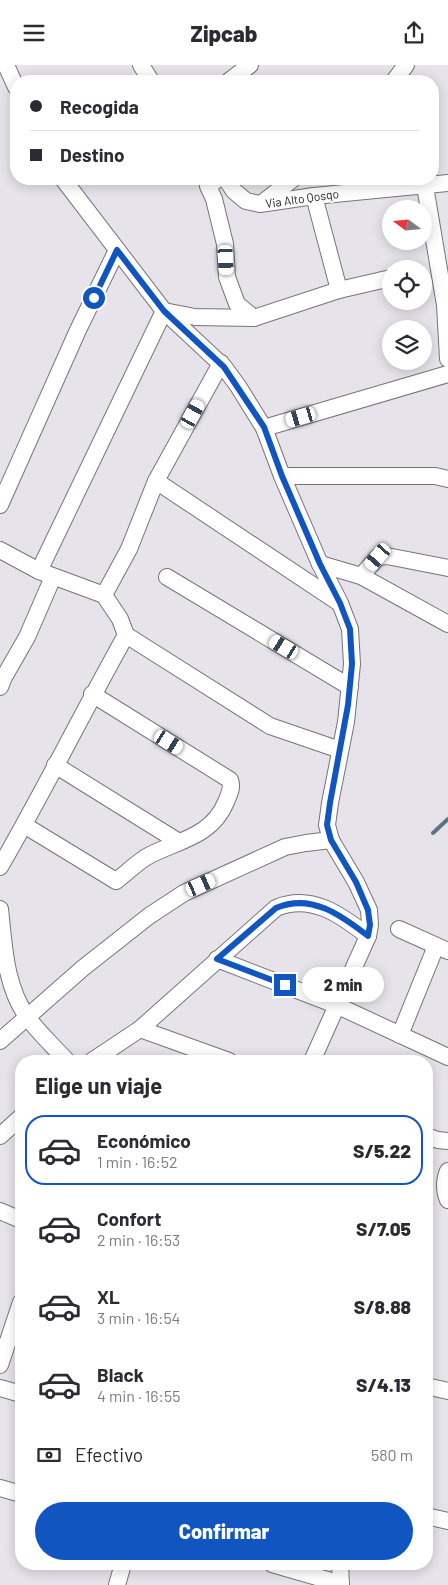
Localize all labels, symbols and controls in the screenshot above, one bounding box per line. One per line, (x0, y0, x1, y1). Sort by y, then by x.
icon: menu (20, 19, 48, 47)
icon: share (400, 19, 428, 47)
text: Zipcab (191, 20, 257, 46)
text: Recogida (60, 95, 139, 118)
text: Destino (60, 143, 125, 166)
street label: Via Alto Qosqo (264, 186, 340, 210)
north arrow (382, 200, 432, 250)
map controls (382, 200, 432, 370)
car (217, 245, 234, 275)
button: locate (382, 260, 432, 310)
route start (83, 287, 105, 309)
button: layers (382, 320, 432, 370)
car (179, 397, 206, 431)
car (284, 406, 317, 428)
car (362, 541, 393, 573)
car (267, 633, 300, 661)
car (152, 728, 185, 756)
car (184, 872, 217, 898)
callout: 2 min (302, 967, 385, 1003)
route end (274, 974, 296, 996)
text: 2 min (324, 975, 362, 994)
text: Elige un viaje (35, 1072, 162, 1098)
icon: car (37, 1128, 82, 1173)
text: Económico (97, 1129, 191, 1152)
text: S/5.22 (353, 1139, 411, 1162)
text: 1 min · 16:52 (97, 1152, 178, 1171)
icon: car (37, 1206, 82, 1251)
text: Confort (97, 1207, 161, 1230)
text: S/7.05 (356, 1217, 411, 1240)
text: 2 min · 16:53 (97, 1230, 180, 1249)
icon: car (37, 1284, 82, 1329)
text: XL (97, 1285, 120, 1308)
text: S/8.88 (354, 1295, 411, 1318)
text: 3 min · 16:54 (97, 1308, 180, 1327)
icon: car (37, 1362, 82, 1407)
text: Black (97, 1363, 144, 1386)
text: S/4.13 (356, 1373, 411, 1396)
text: 4 min · 16:55 (97, 1386, 180, 1405)
icon: cash (35, 1441, 63, 1469)
text: Efectivo (75, 1443, 143, 1466)
text: 580 m (371, 1445, 413, 1464)
button: Confirmar (35, 1502, 413, 1560)

